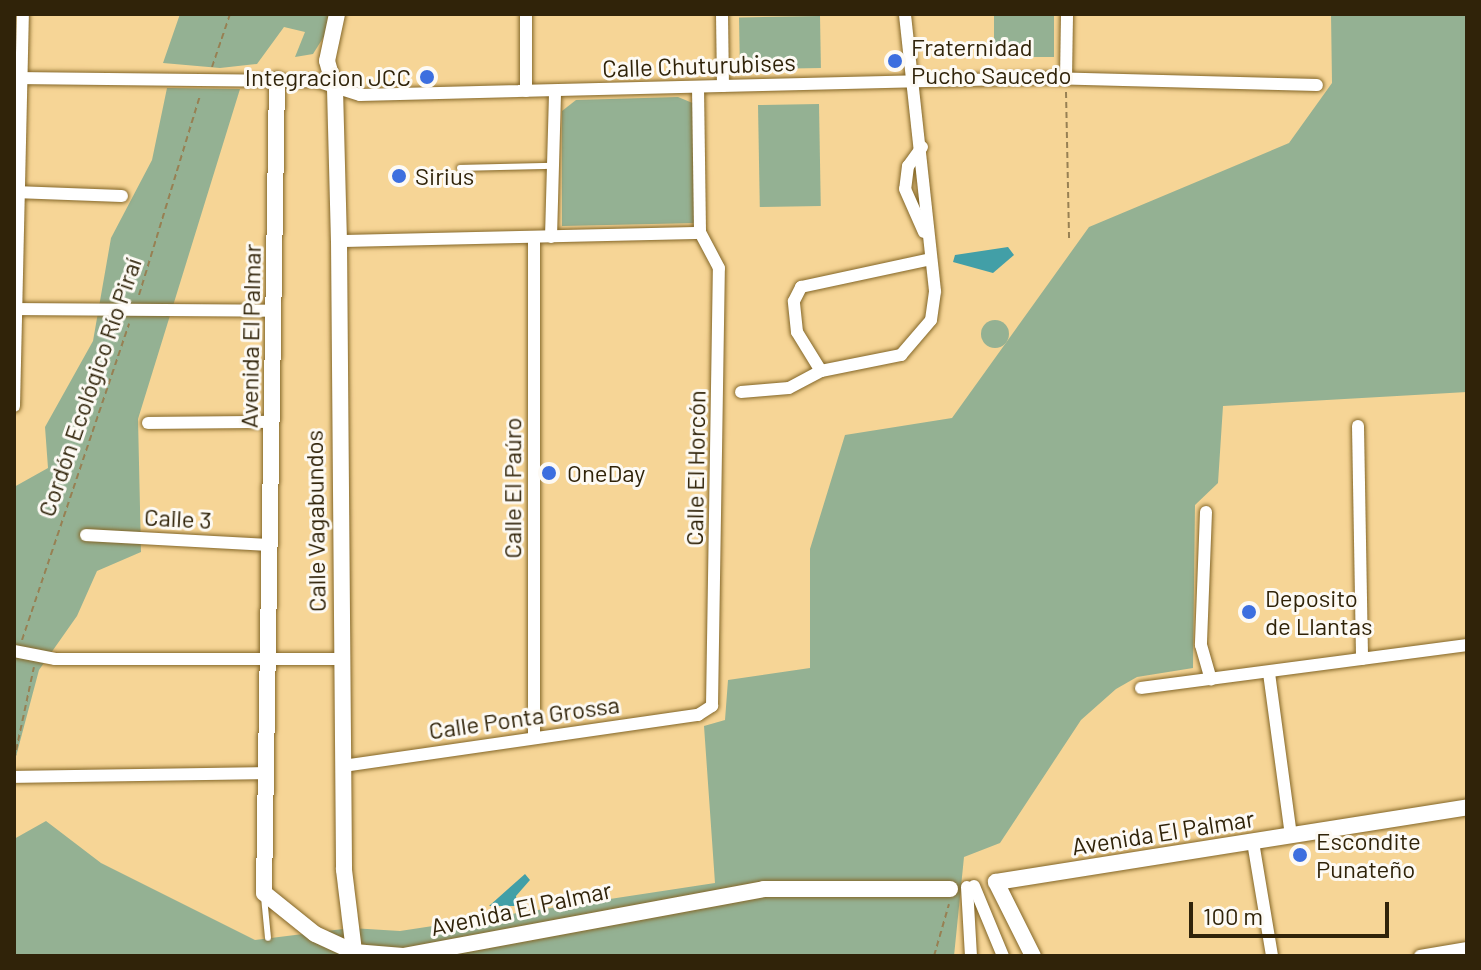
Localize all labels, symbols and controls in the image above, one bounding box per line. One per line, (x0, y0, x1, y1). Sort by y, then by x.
place label: Fraternidad Pucho Saucedo (911, 33, 1072, 89)
street label: Calle Chuturubises (602, 47, 796, 83)
marker: Fraternidad Pucho Saucedo (886, 52, 904, 70)
place label: Integracion JCC (245, 63, 411, 91)
marker: Integracion JCC (418, 68, 436, 86)
place label: Sirius (415, 162, 474, 190)
marker: Sirius (390, 167, 408, 185)
street label: Avenida El Palmar (234, 244, 266, 428)
street label: Cordón Ecológico Río Piraí (31, 254, 147, 520)
street label: Calle El Horcón (679, 390, 711, 546)
street label: Calle El Paúro (498, 417, 526, 559)
street label: Calle Vagabundos (299, 430, 331, 612)
place label: OneDay (567, 459, 645, 487)
marker: OneDay (538, 462, 560, 484)
street label: Calle 3 (143, 502, 213, 534)
place label: Deposito de Llantas (1265, 584, 1373, 640)
marker: Deposito de Llantas (1240, 603, 1258, 621)
street label: Calle Ponta Grossa (427, 689, 621, 745)
street label: Avenida El Palmar (1070, 803, 1256, 861)
place label: Escondite Punateño (1316, 827, 1421, 883)
marker: Escondite Punateño (1291, 846, 1309, 864)
street label: Avenida El Palmar (428, 875, 614, 941)
scale bar (1193, 886, 1393, 936)
text: 100 m (1203, 901, 1263, 930)

